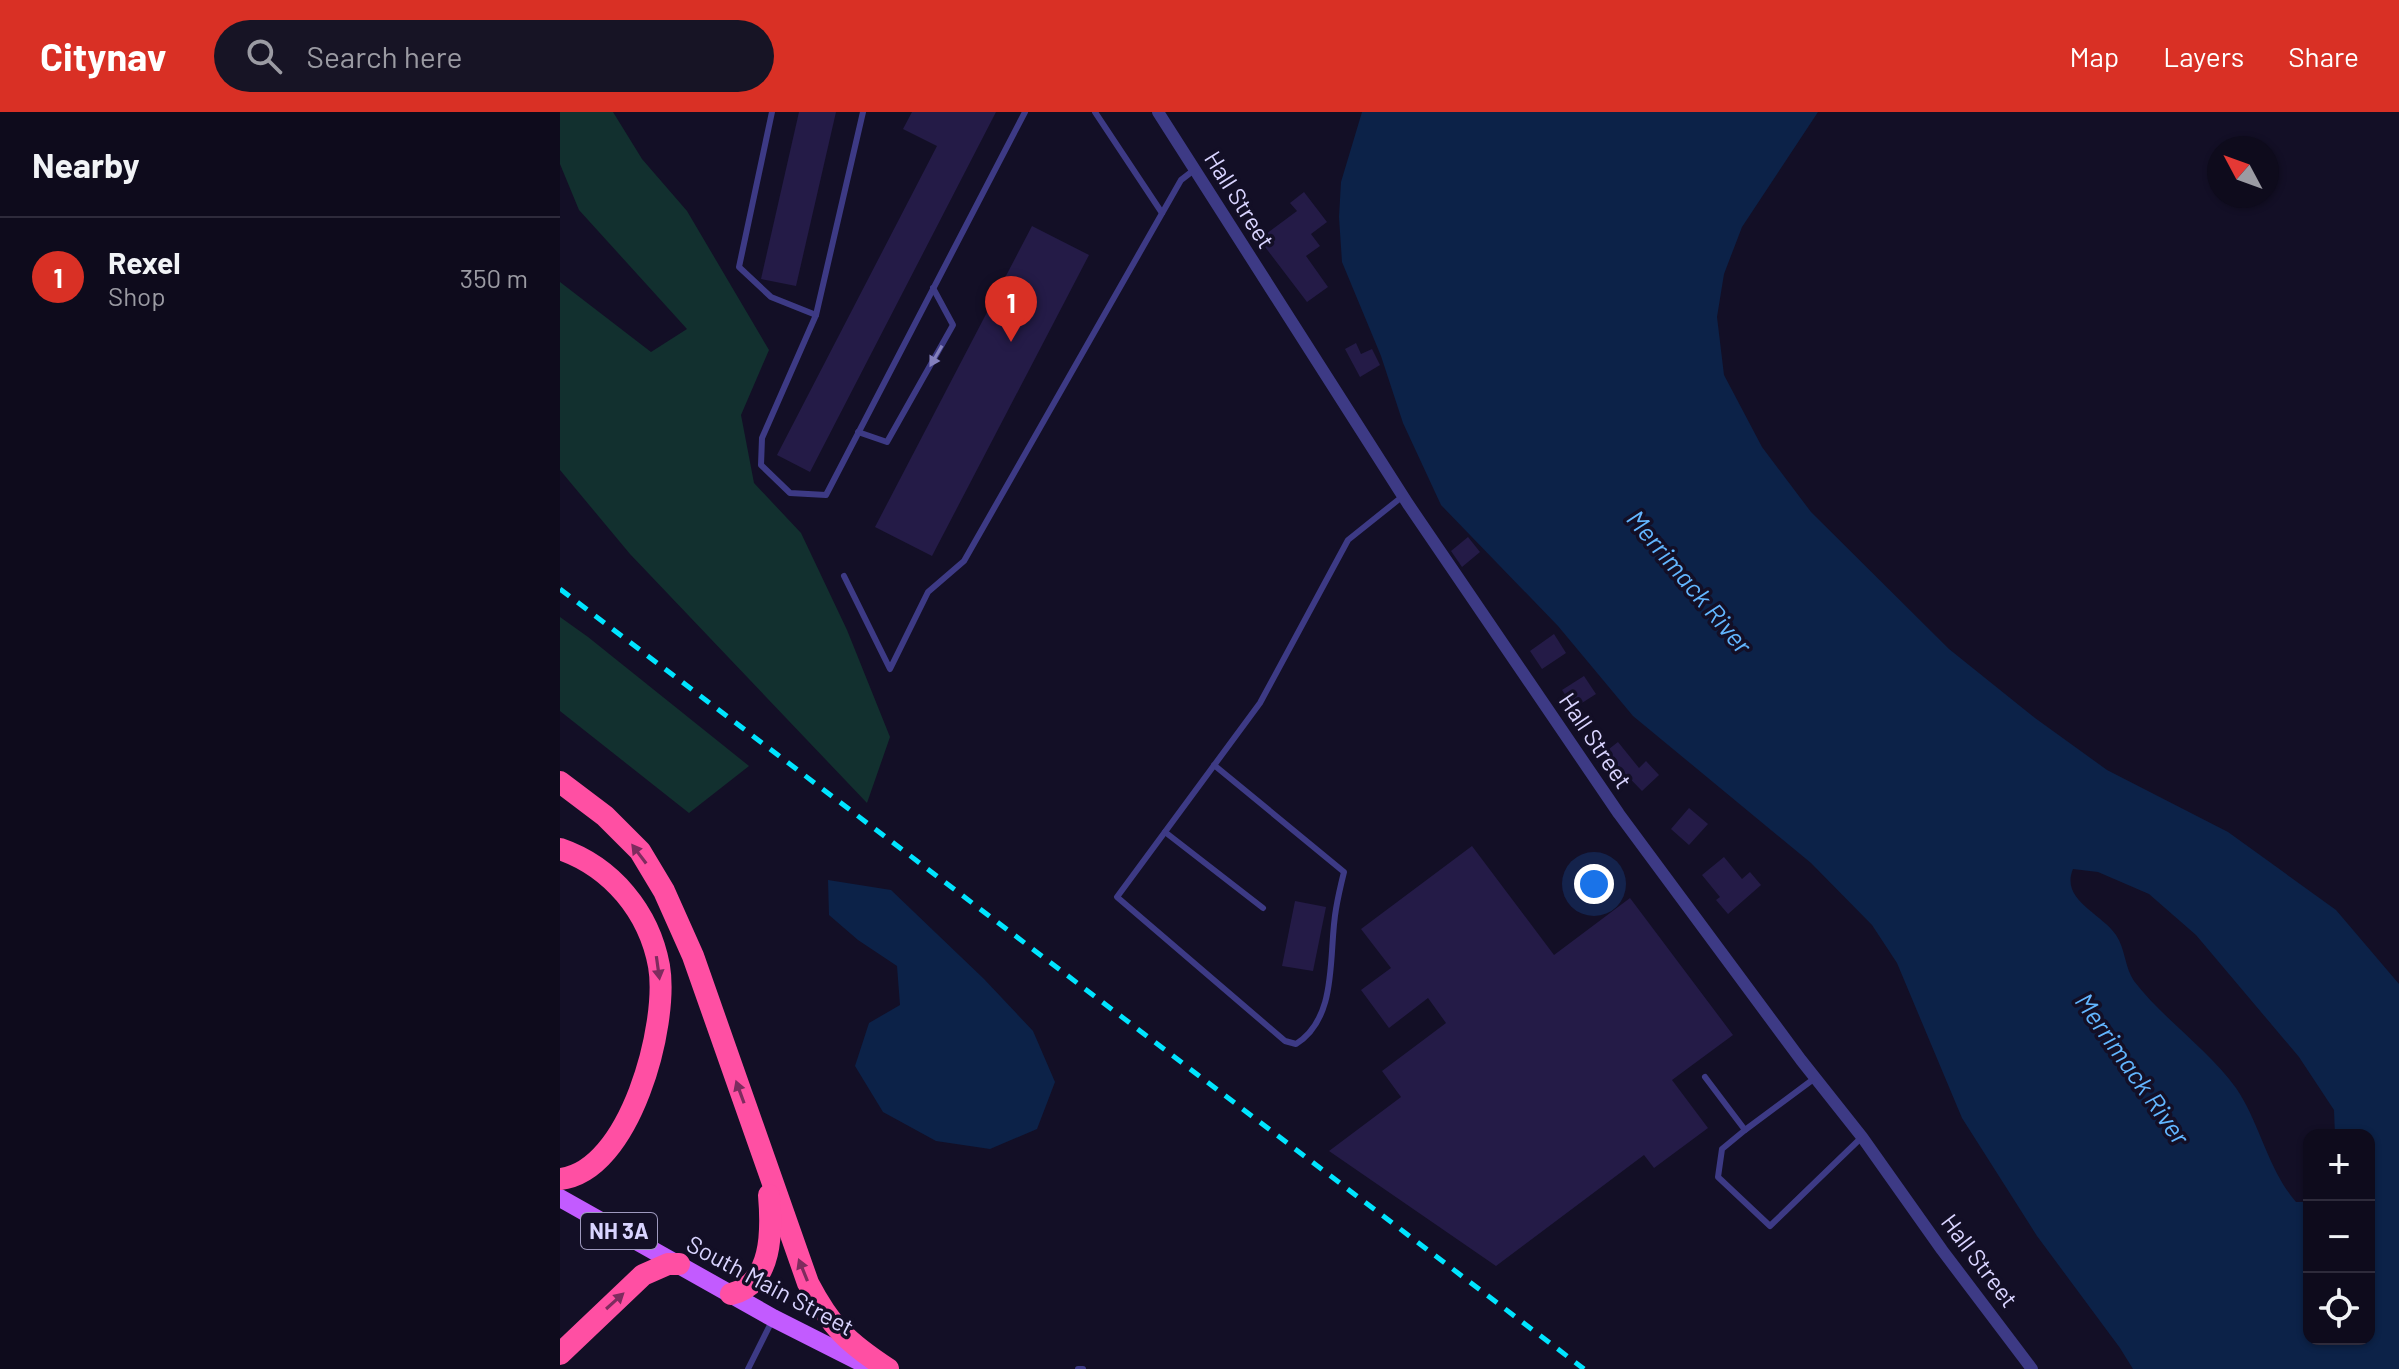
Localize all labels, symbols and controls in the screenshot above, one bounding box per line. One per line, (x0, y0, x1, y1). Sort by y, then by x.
search box (214, 20, 774, 92)
text: Citynav (40, 33, 166, 79)
icon: search (242, 34, 286, 78)
text: Search here (306, 38, 462, 74)
text: Map (2069, 39, 2119, 73)
text: Layers (2163, 39, 2244, 73)
text: Share (2288, 39, 2359, 73)
north arrow (2207, 136, 2279, 208)
text: Nearby (32, 144, 140, 185)
street label: Hall Street (1199, 145, 1282, 253)
text: Rexel (108, 244, 181, 280)
text: 1 (53, 262, 63, 293)
text: 350 m (460, 262, 528, 293)
pin: 1 (985, 276, 1037, 342)
text: Shop (108, 280, 166, 311)
one-way arrow (929, 345, 943, 367)
water label: Merrimack River (1621, 503, 1760, 660)
street label: Hall Street (1554, 687, 1639, 794)
one-way arrow (632, 844, 648, 864)
your location (1574, 864, 1614, 904)
one-way arrow (652, 955, 665, 980)
water label: Merrimack River (2070, 986, 2197, 1150)
one-way arrow (733, 1080, 746, 1104)
map controls (2303, 1129, 2375, 1345)
button: + (2303, 1129, 2375, 1201)
button: − (2303, 1201, 2375, 1273)
street label: Hall Street (1936, 1208, 2025, 1312)
road number: NH 3A (581, 1213, 657, 1249)
street label: South Main Street (682, 1228, 859, 1341)
one-way arrow (796, 1258, 809, 1282)
button: locate (2303, 1273, 2375, 1345)
one-way arrow (605, 1292, 624, 1310)

